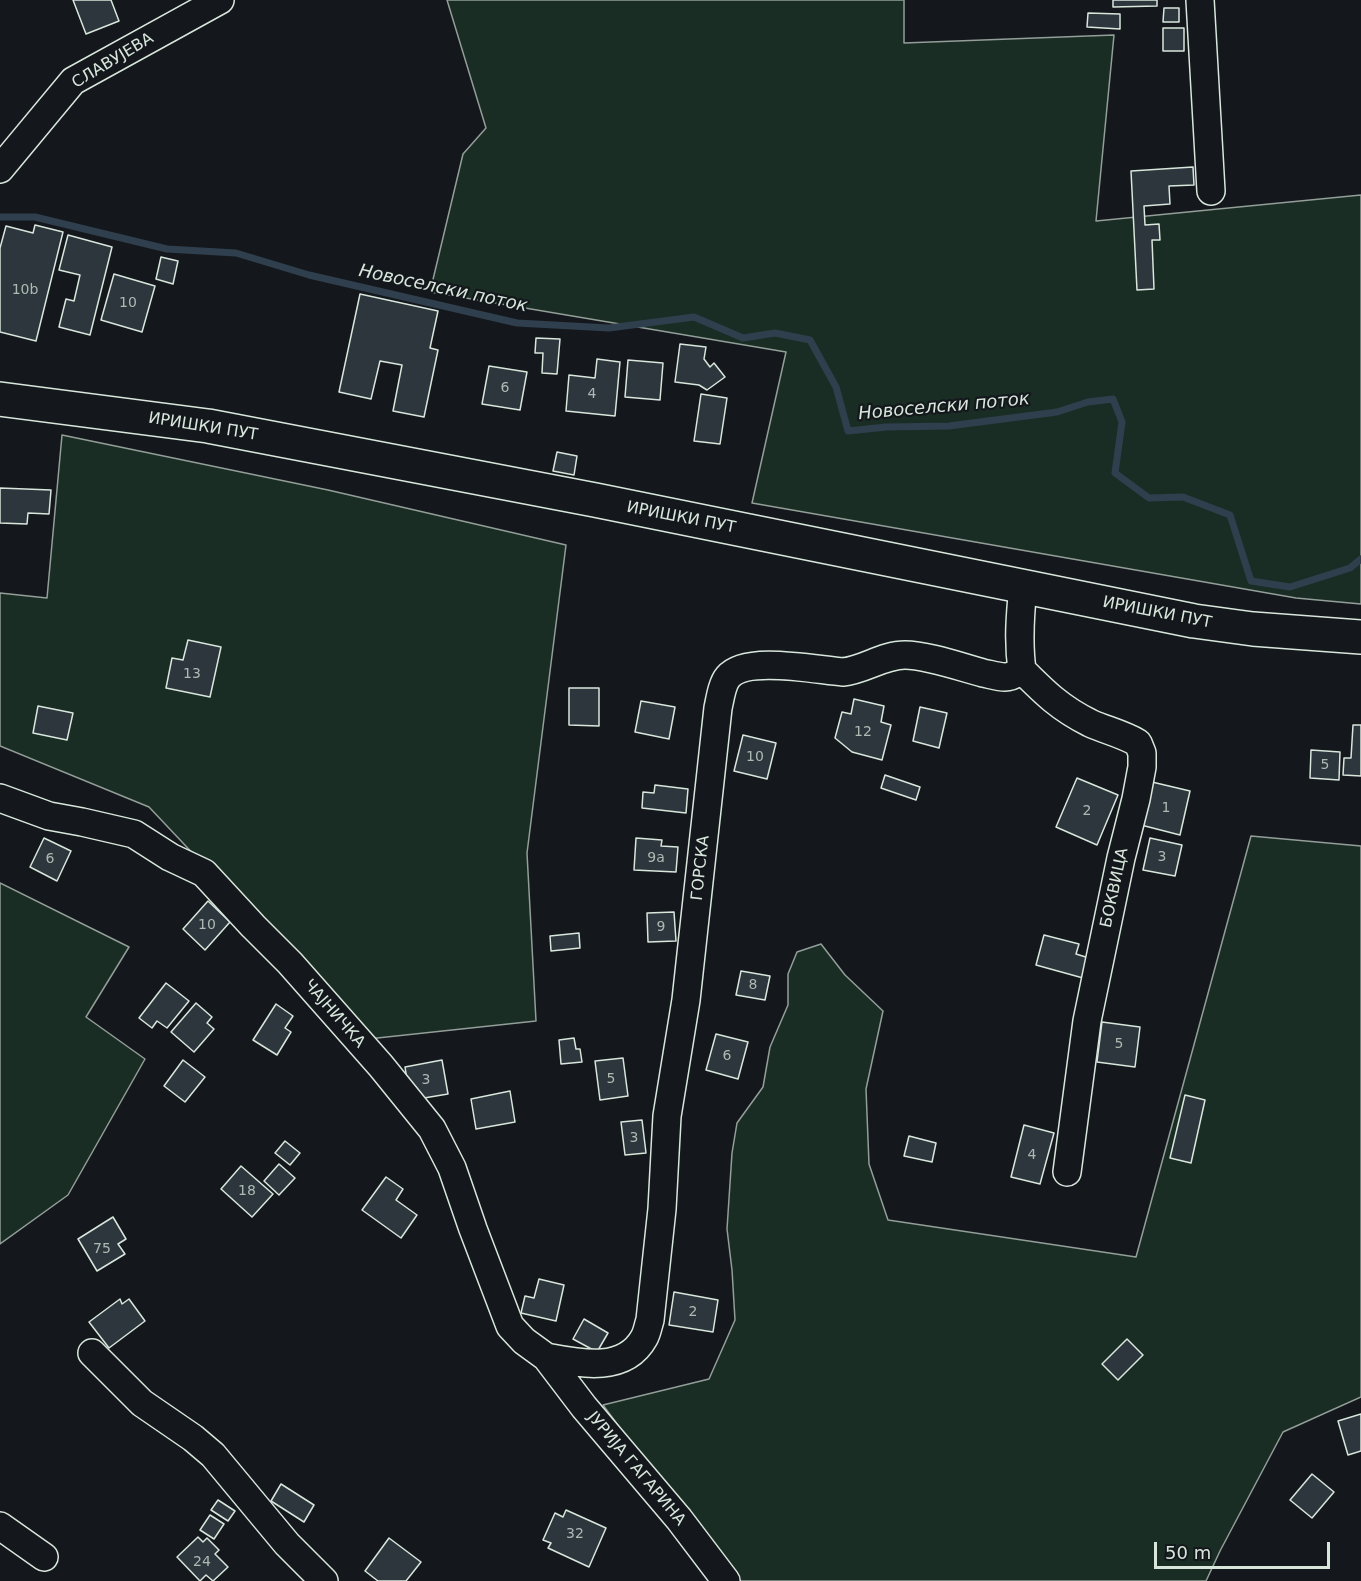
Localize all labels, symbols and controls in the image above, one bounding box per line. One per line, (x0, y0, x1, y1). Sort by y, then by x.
street label: СЛАВУЈЕВА (69, 29, 157, 93)
water label: Новоселски поток (357, 261, 529, 317)
house number: 10b (12, 282, 38, 298)
house number: 10 (119, 295, 137, 311)
house number: 6 (501, 380, 509, 396)
house number: 4 (588, 386, 596, 402)
water label: Новоселски поток (857, 389, 1031, 425)
street label: ИРИШКИ ПУТ (147, 409, 259, 445)
street label: ИРИШКИ ПУТ (625, 498, 737, 538)
street label: ИРИШКИ ПУТ (1101, 593, 1213, 633)
house number: 13 (183, 666, 201, 682)
house number: 12 (854, 724, 872, 740)
house number: 10 (746, 749, 764, 765)
house number: 5 (1321, 757, 1329, 773)
house number: 1 (1162, 800, 1170, 816)
house number: 2 (1083, 803, 1091, 819)
street label: ГОРСКА (688, 834, 714, 902)
street label: БОКВИЦА (1097, 846, 1133, 930)
house number: 3 (1158, 849, 1166, 865)
house number: 9a (647, 850, 665, 866)
house number: 6 (46, 851, 54, 867)
house number: 10 (198, 917, 216, 933)
house number: 9 (657, 919, 665, 935)
street label: ЧАЈНИЧКА (299, 976, 369, 1052)
house number: 8 (749, 977, 757, 993)
house number: 5 (1115, 1036, 1123, 1052)
house number: 6 (723, 1048, 731, 1064)
house number: 5 (607, 1071, 615, 1087)
house number: 3 (422, 1072, 430, 1088)
house number: 3 (630, 1130, 638, 1146)
house number: 4 (1028, 1147, 1036, 1163)
house number: 18 (238, 1183, 256, 1199)
house number: 75 (93, 1241, 111, 1257)
house number: 2 (689, 1304, 697, 1320)
street label: ЈУРИЈА ГАГАРИНА (583, 1408, 689, 1530)
house number: 32 (566, 1526, 584, 1542)
scale bar (1157, 1530, 1332, 1568)
text: 50 m (1165, 1542, 1211, 1563)
house number: 24 (193, 1554, 211, 1570)

